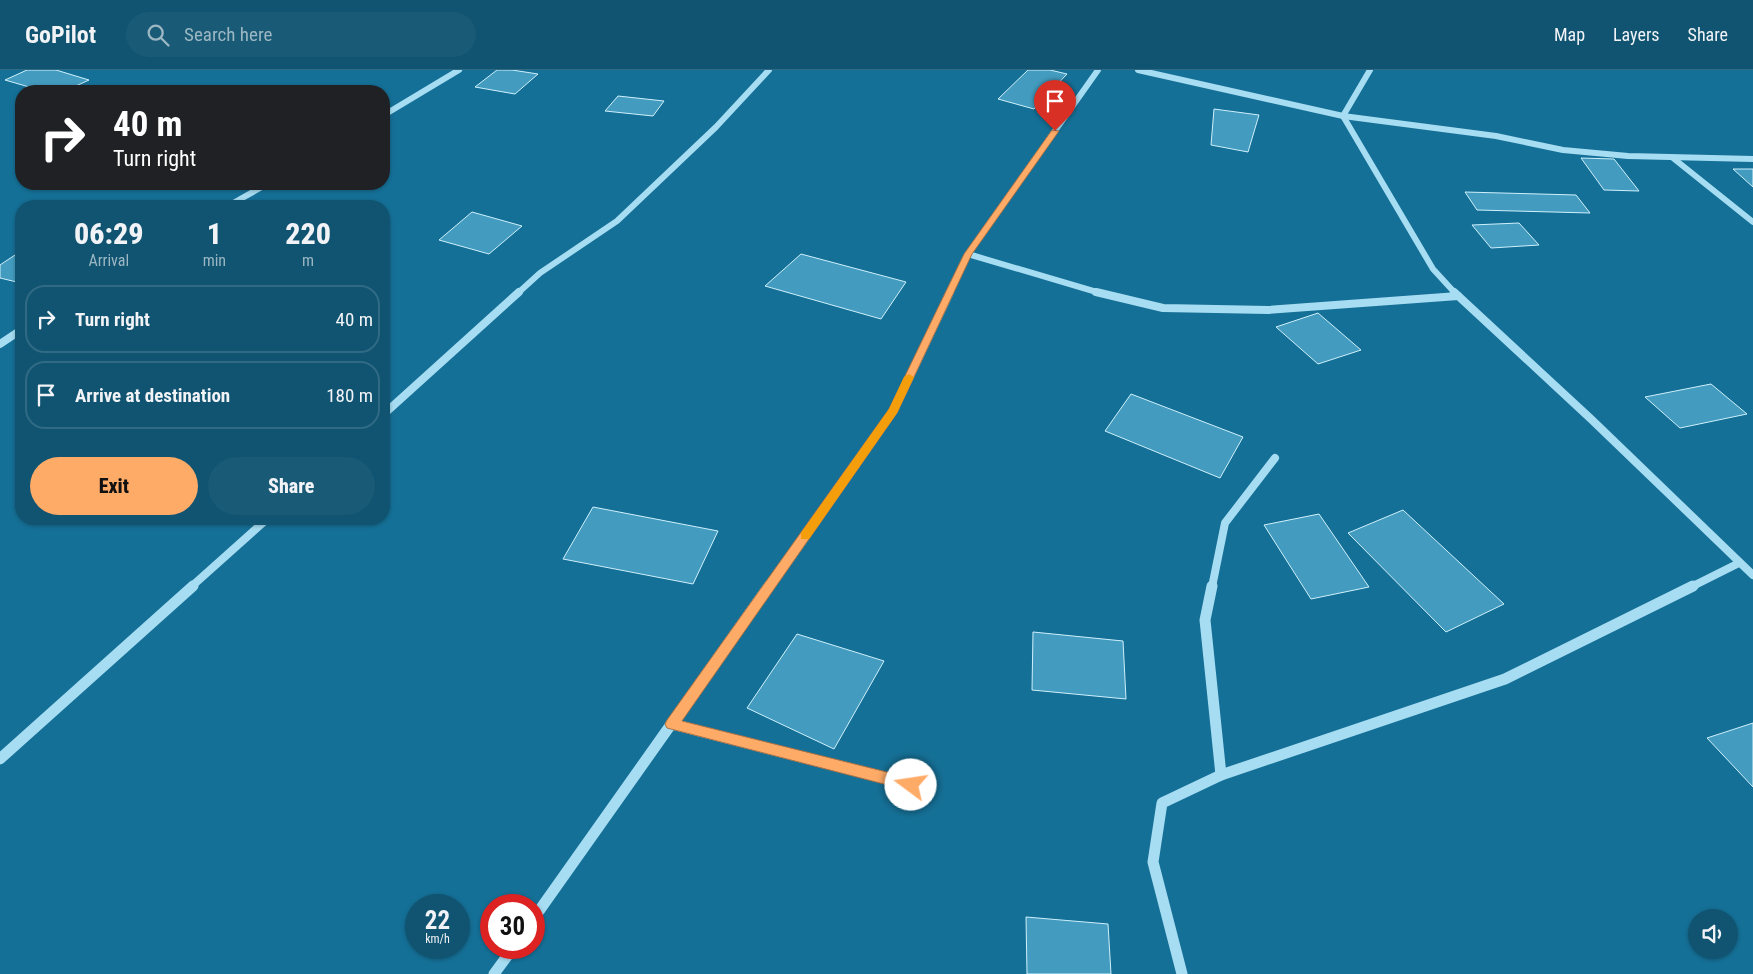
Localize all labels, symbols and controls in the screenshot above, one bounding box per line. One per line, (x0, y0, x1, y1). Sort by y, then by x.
search box (126, 12, 476, 57)
text: GoPilot (25, 21, 96, 49)
icon: search (144, 21, 172, 49)
text: Search here (184, 23, 272, 46)
text: Map (1554, 24, 1585, 45)
text: Layers (1613, 24, 1660, 45)
text: Share (1688, 24, 1728, 45)
pin (1034, 80, 1076, 131)
icon: arrive (1041, 87, 1069, 115)
text: 40 m (113, 104, 182, 145)
icon: right (30, 105, 95, 170)
text: Turn right (113, 146, 196, 171)
text: 06:29 (74, 216, 144, 251)
text: 1 (207, 216, 222, 251)
text: 220 (285, 216, 331, 251)
text: Arrival (88, 251, 129, 270)
text: min (203, 251, 226, 270)
text: m (302, 251, 314, 270)
icon: right (32, 305, 60, 333)
text: Turn right (75, 308, 150, 331)
text: 40 m (336, 308, 373, 331)
icon: arrive (32, 381, 60, 409)
text: Arrive at destination (75, 384, 230, 407)
text: 180 m (326, 384, 373, 407)
button: Exit (30, 457, 198, 515)
button: Share (208, 457, 375, 515)
position arrow (884, 758, 936, 810)
speed limit sign: 30 (480, 894, 545, 959)
text: 22 (425, 906, 450, 935)
map controls (1688, 909, 1738, 959)
button: sound (1688, 909, 1738, 959)
text: km/h (425, 932, 450, 946)

